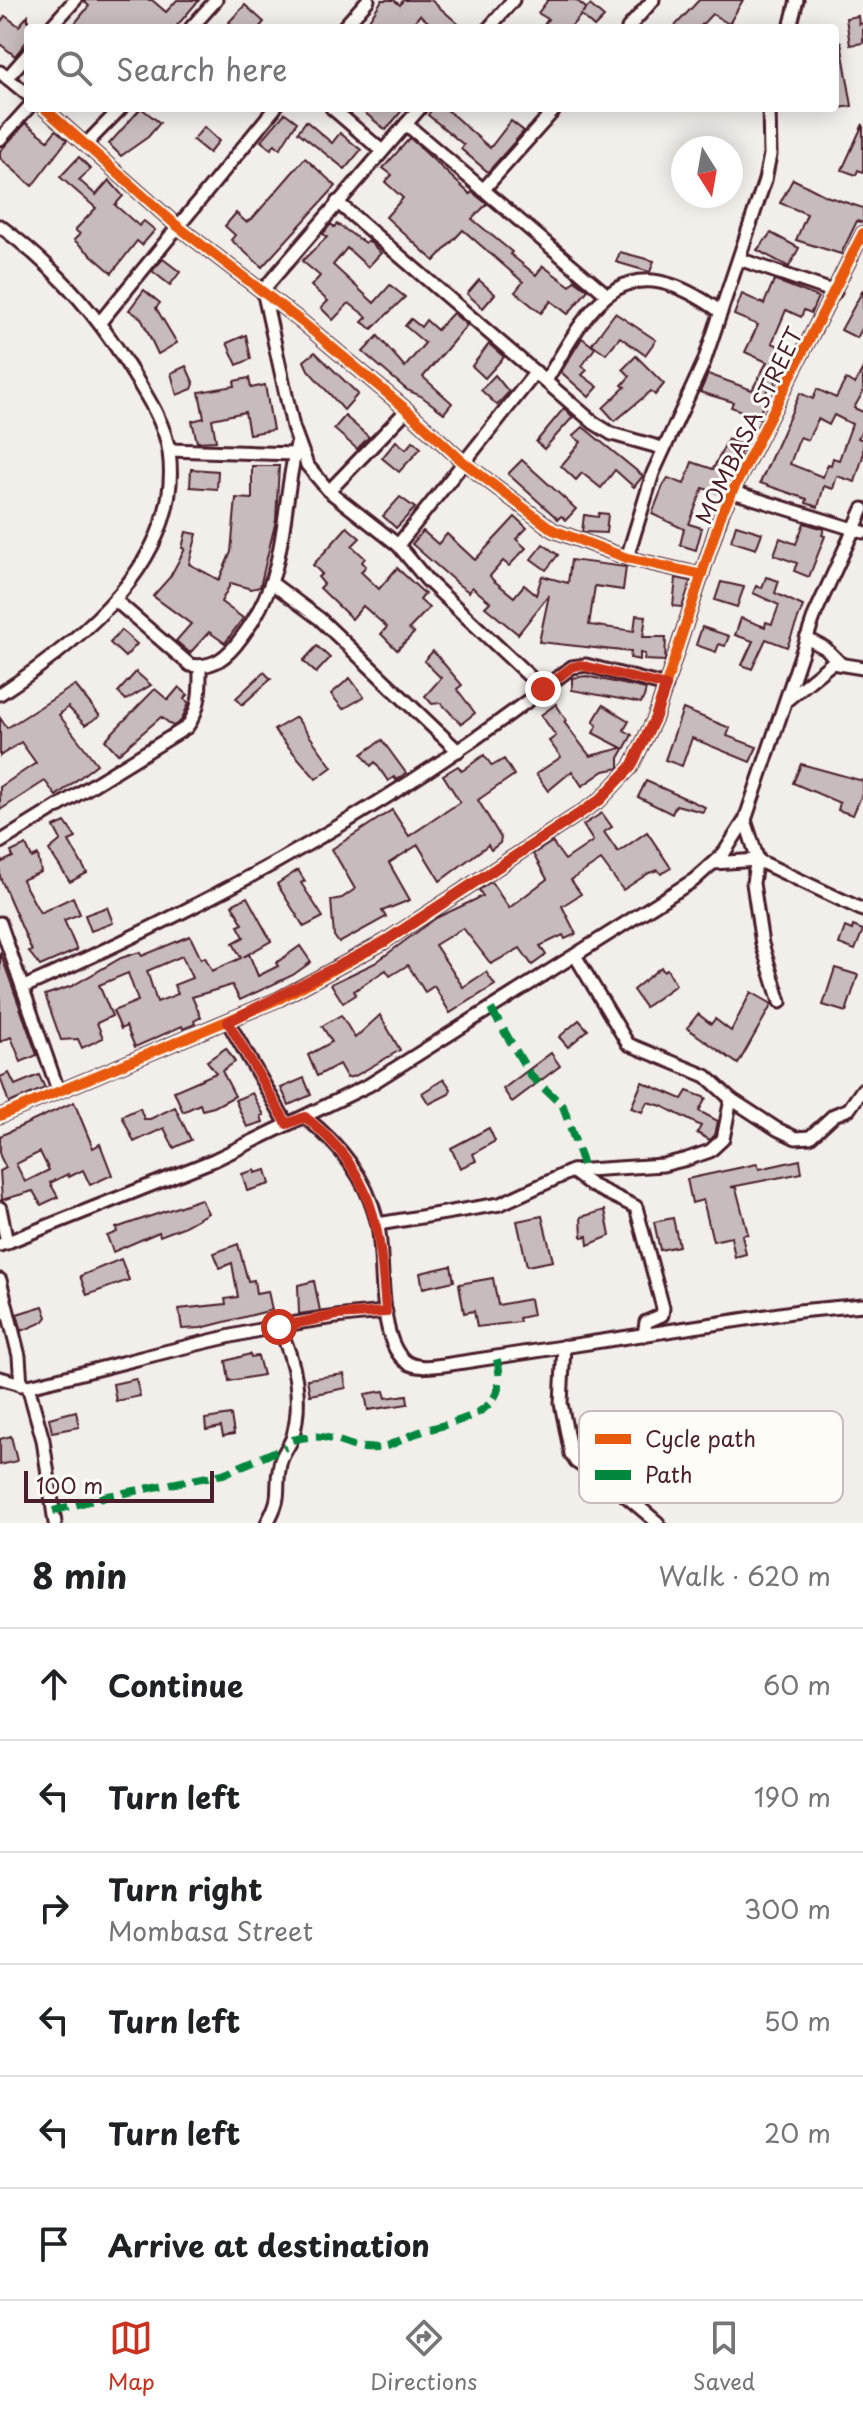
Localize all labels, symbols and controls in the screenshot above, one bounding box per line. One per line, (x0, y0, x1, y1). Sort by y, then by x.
search box (24, 24, 839, 112)
icon: search (52, 46, 96, 90)
text: Search here (116, 46, 288, 91)
north arrow (671, 136, 743, 208)
street label: MOMBASA STREET (686, 321, 810, 529)
route end (525, 671, 561, 707)
route start (261, 1309, 297, 1345)
legend (579, 1411, 843, 1503)
text: Cycle path (645, 1421, 756, 1454)
text: Path (645, 1457, 693, 1490)
scale bar (24, 1467, 214, 1503)
text: 100 m (36, 1468, 103, 1501)
text: 8 min (32, 1549, 127, 1601)
text: Walk · 620 m (659, 1556, 831, 1595)
icon: ahead (32, 1662, 76, 1706)
text: Continue (108, 1662, 243, 1707)
text: 60 m (763, 1665, 831, 1704)
icon: left (32, 1774, 76, 1818)
text: Turn left (108, 1774, 240, 1819)
text: 190 m (754, 1777, 831, 1816)
text: Turn right (108, 1866, 263, 1911)
icon: right (32, 1886, 76, 1930)
text: 300 m (744, 1889, 831, 1928)
text: Mombasa Street (108, 1911, 313, 1950)
icon: left (32, 1998, 76, 2042)
text: Turn left (108, 1998, 240, 2043)
text: 50 m (764, 2001, 831, 2040)
icon: left (32, 2110, 76, 2154)
text: Turn left (108, 2110, 240, 2155)
text: 20 m (764, 2113, 831, 2152)
icon: arrive (32, 2222, 76, 2266)
text: Arrive at destination (108, 2222, 430, 2267)
tab: Map (108, 2316, 155, 2397)
tab: Directions (370, 2316, 477, 2397)
tab: Saved (693, 2316, 755, 2397)

